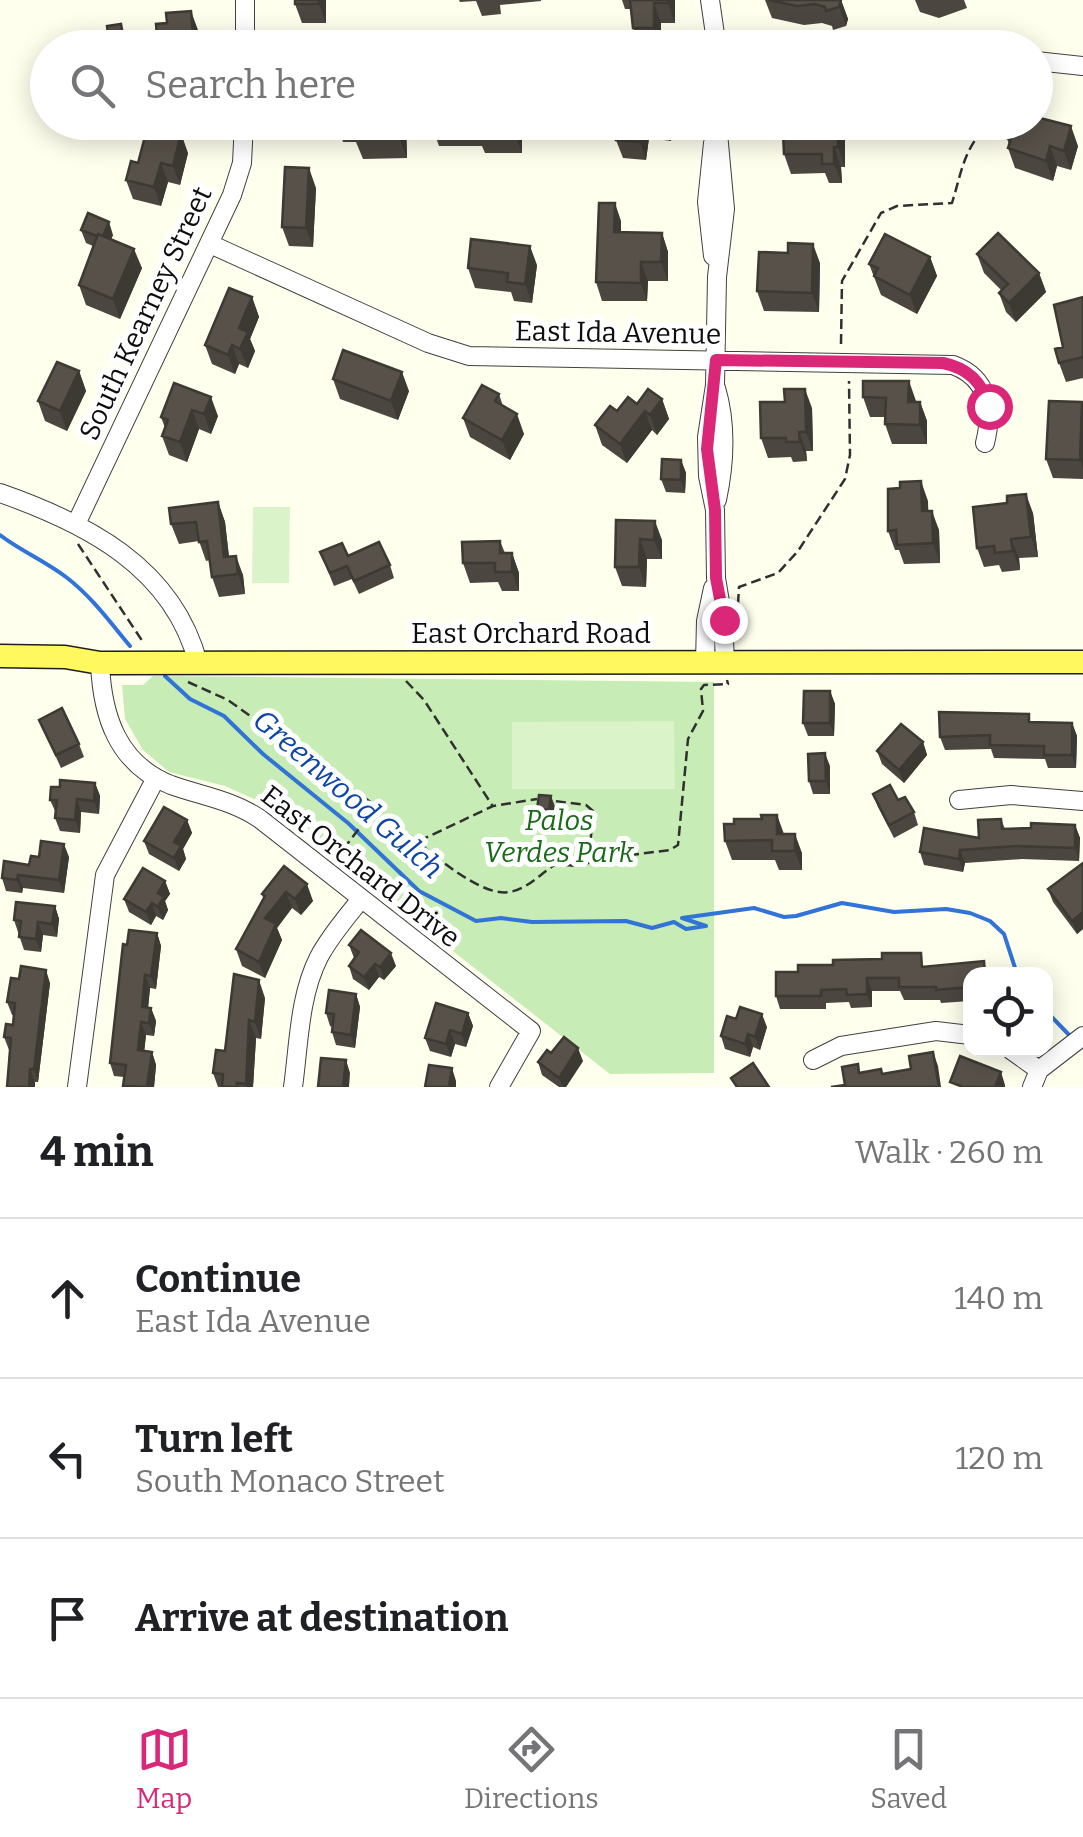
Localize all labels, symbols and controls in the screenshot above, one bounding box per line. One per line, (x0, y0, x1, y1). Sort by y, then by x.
search box (30, 30, 1053, 140)
icon: search (65, 58, 120, 113)
text: Search here (145, 62, 356, 108)
street label: South Kearney Street (72, 181, 219, 445)
street label: East Ida Avenue (515, 314, 721, 351)
route start (967, 384, 1013, 430)
route end (702, 598, 748, 644)
street label: East Orchard Road (411, 617, 651, 650)
water label: Greenwood Gulch (246, 702, 450, 886)
street label: East Orchard Drive (255, 779, 467, 954)
park label: Palos Verdes Park (484, 804, 635, 869)
map controls (963, 967, 1053, 1057)
button: locate (963, 967, 1053, 1057)
text: 4 min (40, 1127, 154, 1177)
text: Walk · 260 m (855, 1133, 1043, 1171)
text: Continue (135, 1256, 301, 1302)
icon: ahead (40, 1271, 95, 1326)
text: 140 m (954, 1279, 1043, 1317)
text: East Ida Avenue (135, 1302, 371, 1340)
text: Turn left (135, 1416, 293, 1462)
icon: left (40, 1431, 95, 1486)
text: 120 m (955, 1439, 1043, 1477)
text: South Monaco Street (135, 1462, 445, 1500)
icon: arrive (40, 1591, 95, 1646)
text: Arrive at destination (135, 1595, 508, 1641)
tab: Map (136, 1722, 192, 1815)
tab: Directions (464, 1722, 599, 1815)
tab: Saved (870, 1722, 947, 1815)

